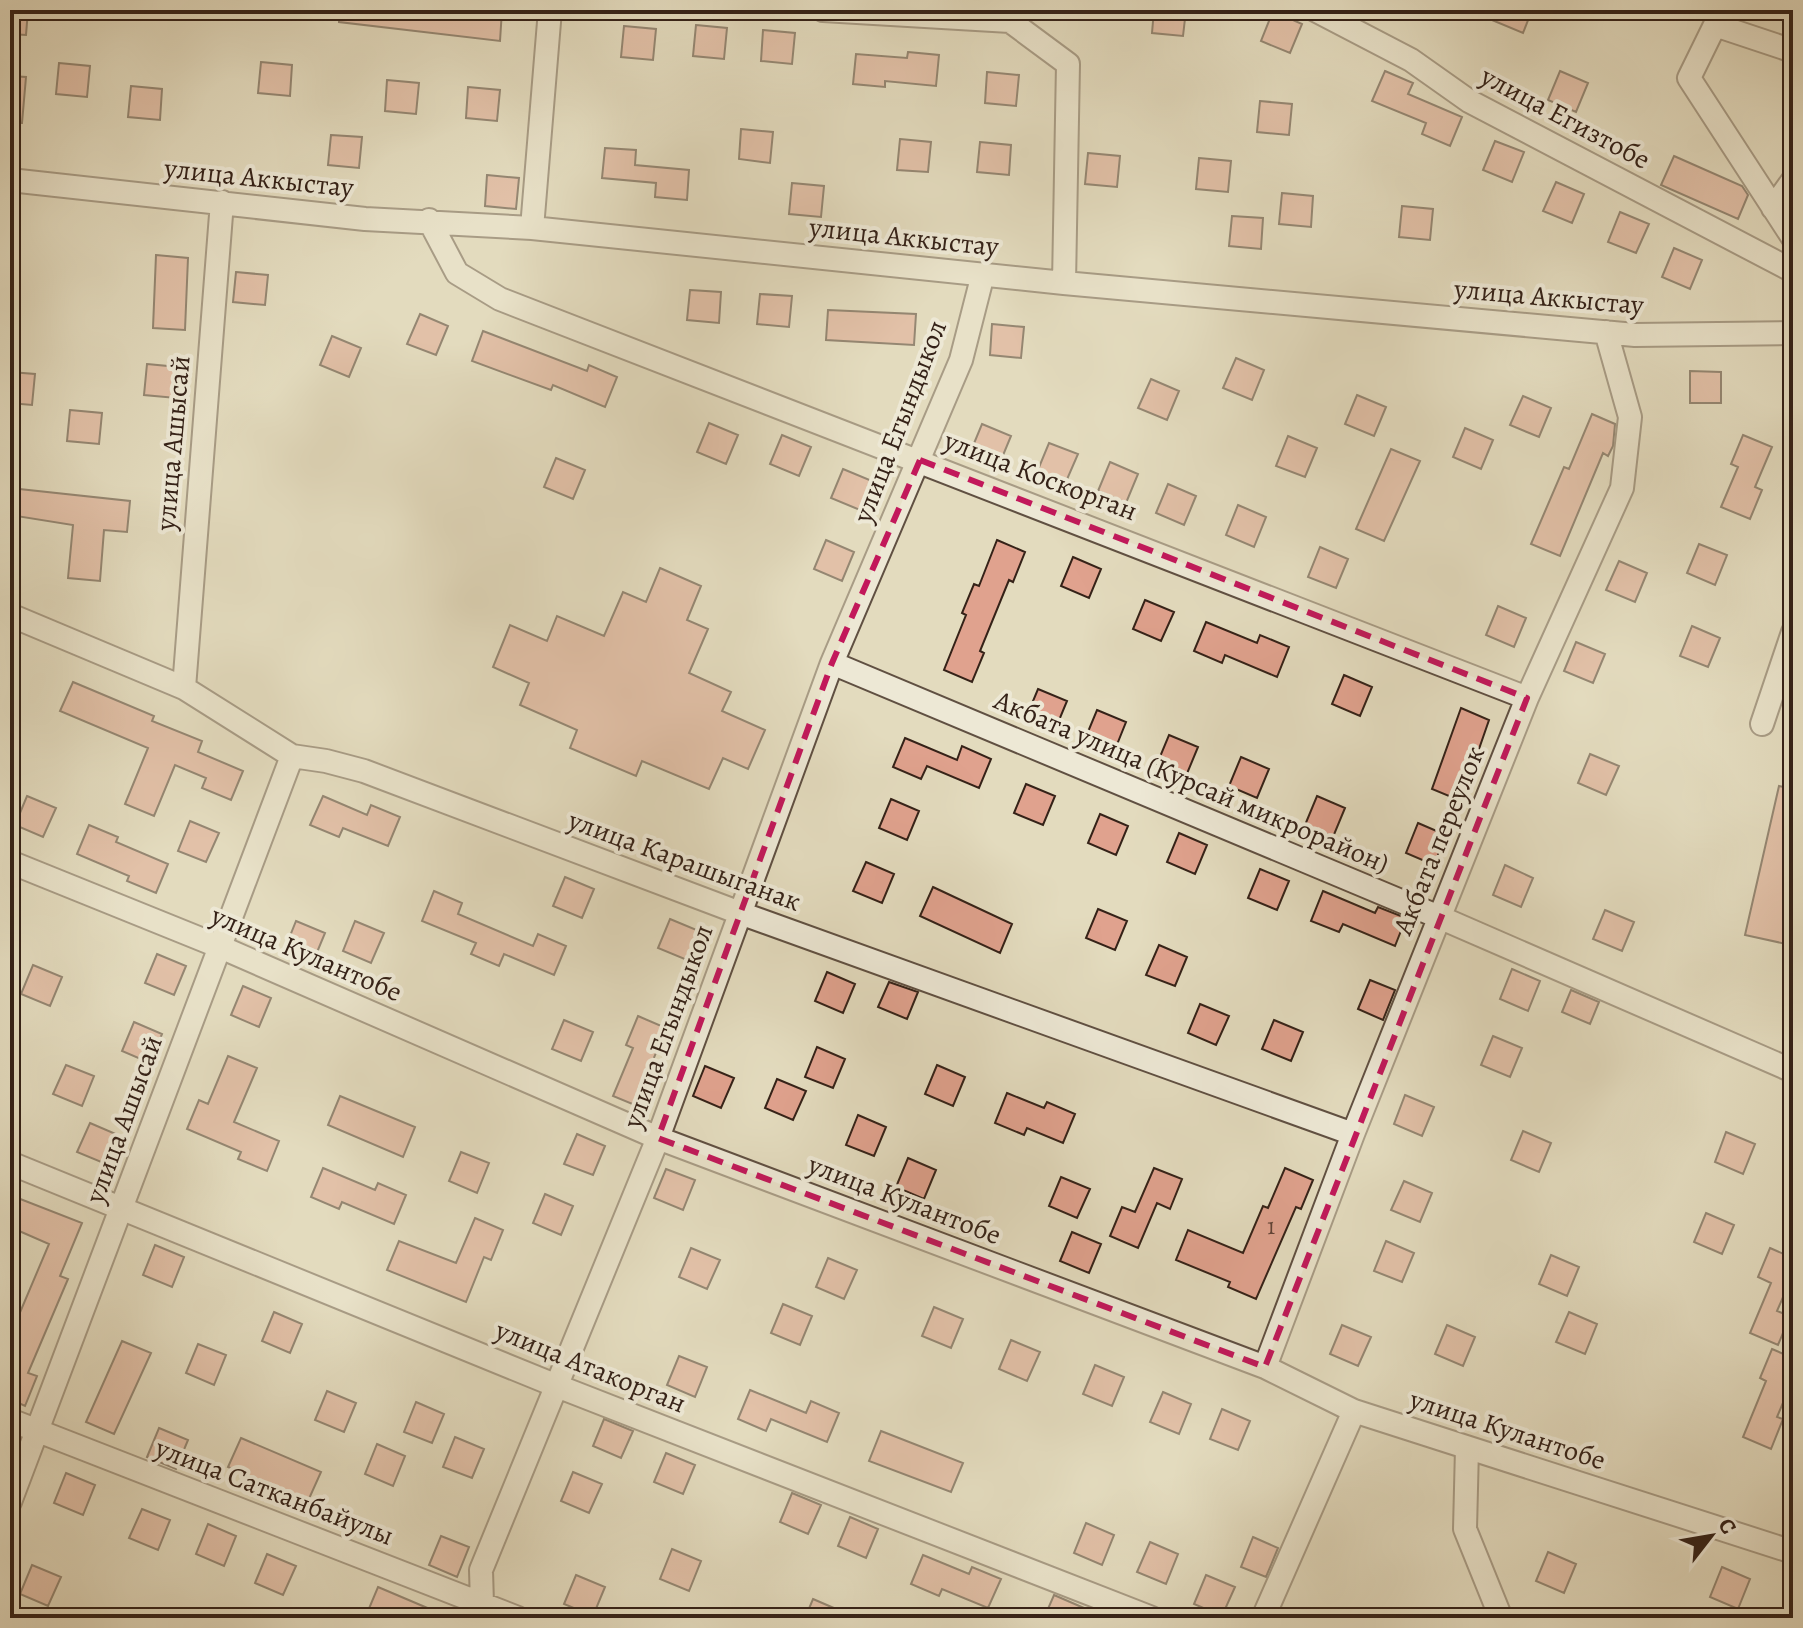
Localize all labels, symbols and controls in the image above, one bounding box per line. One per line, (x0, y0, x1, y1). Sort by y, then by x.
street label: улица Егизтобе (1473, 57, 1657, 179)
street label: улица Аккыстау (161, 149, 356, 207)
street label: улица Аккыстау (806, 208, 1001, 266)
street label: улица Аккыстау (1452, 270, 1646, 324)
street label: улица Егындыкол (844, 315, 956, 529)
street label: улица Ашысай (146, 354, 200, 533)
street label: улица Коскорган (938, 421, 1143, 530)
street label: Акбата улица (Курсай микрорайон) (987, 681, 1395, 883)
street label: Акбата переулок (1383, 740, 1494, 941)
street label: улица Карашыганак (562, 801, 806, 921)
street label: улица Кулантобе (204, 896, 408, 1011)
street label: улица Егындыкол (613, 919, 722, 1134)
street label: улица Ашысай (76, 1030, 172, 1209)
street label: улица Кулантобе (802, 1145, 1007, 1254)
house number: 1 (1267, 1210, 1275, 1242)
street label: улица Атакорган (489, 1311, 692, 1422)
street label: улица Кулантобе (1404, 1380, 1611, 1480)
street label: улица Сатканбайулы (149, 1429, 399, 1555)
north arrow (1671, 1496, 1751, 1576)
text: С (1711, 1513, 1744, 1540)

